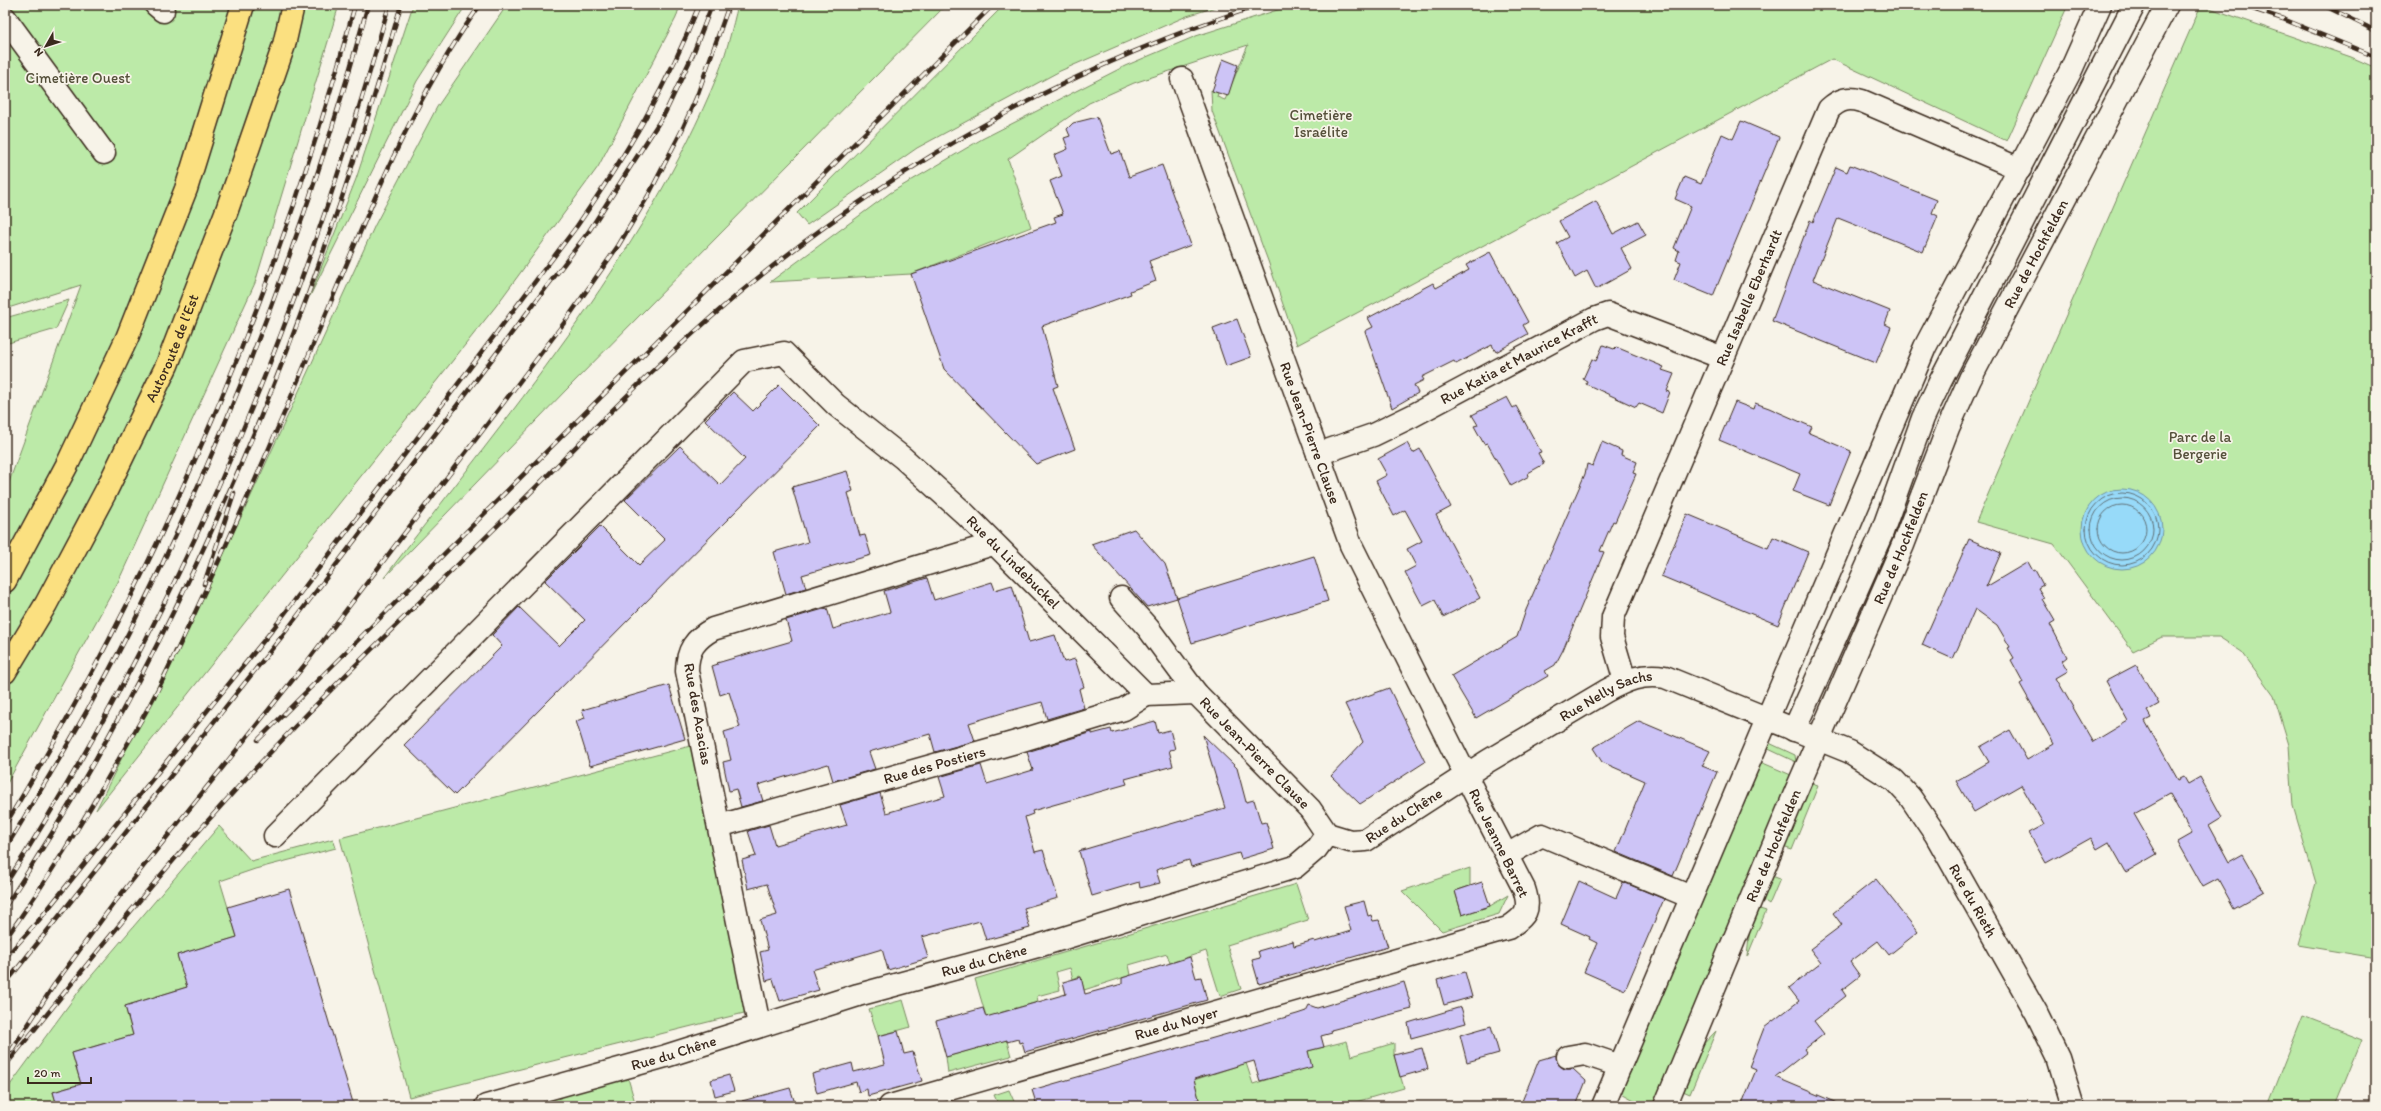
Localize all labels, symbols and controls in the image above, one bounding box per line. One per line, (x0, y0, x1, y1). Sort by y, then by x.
north arrow (26, 26, 66, 66)
text: N (31, 45, 46, 59)
park label: Cimetière Ouest (26, 69, 131, 87)
park label: Cimetière Israélite (1290, 106, 1352, 141)
street label: Rue de Hochfelden (2000, 196, 2072, 311)
street label: Rue Isabelle Eberhardt (1712, 226, 1786, 369)
street label: Autoroute de l’Est (141, 291, 203, 405)
street label: Rue Katia et Maurice Krafft (1437, 309, 1600, 408)
street label: Rue Jean-Pierre Clause (1276, 360, 1344, 506)
park label: Parc de la Bergerie (2169, 428, 2232, 463)
street label: Rue de Hochfelden (1869, 488, 1932, 607)
street label: Rue du Lindebuckel (963, 512, 1064, 613)
street label: Rue des Acacias (680, 662, 716, 767)
street label: Rue Nelly Sachs (1556, 667, 1653, 726)
street label: Rue Jean-Pierre Clause (1196, 693, 1314, 813)
street label: Rue des Postiers (881, 742, 988, 788)
street label: Rue du Chêne (1362, 784, 1446, 847)
street label: Rue Jeanne Barret (1465, 786, 1533, 901)
street label: Rue de Hochfelden (1742, 786, 1805, 905)
street label: Rue du Rieth (1945, 861, 2001, 940)
street label: Rue du Chêne (939, 940, 1029, 981)
street label: Rue du Noyer (1133, 1003, 1220, 1044)
street label: Rue du Chêne (629, 1032, 718, 1074)
scale bar (28, 1059, 91, 1085)
text: 20 m (34, 1066, 61, 1080)

